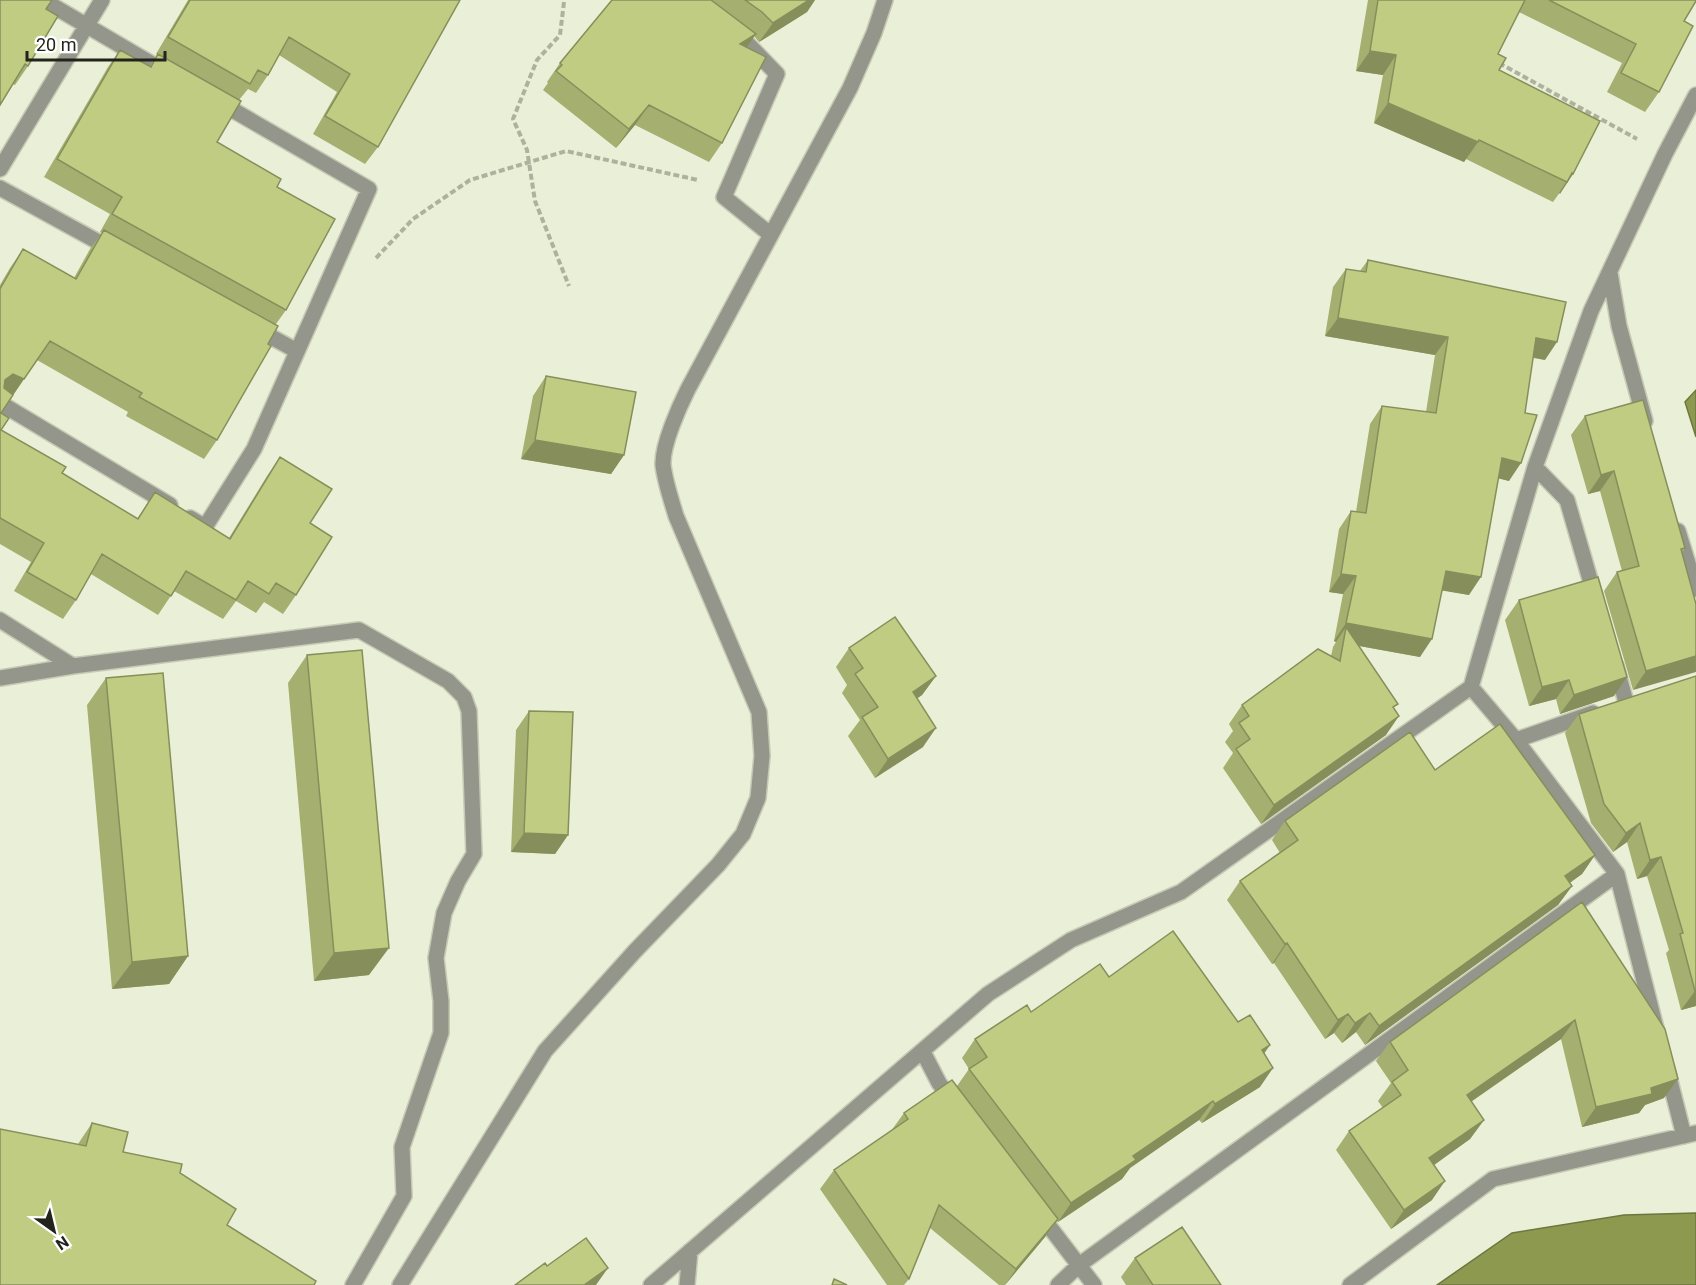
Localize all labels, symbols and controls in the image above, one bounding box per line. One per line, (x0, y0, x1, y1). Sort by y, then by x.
scale bar (27, 24, 165, 62)
text: 20 m (36, 34, 76, 55)
north arrow (24, 1201, 84, 1261)
text: N (52, 1232, 72, 1254)

